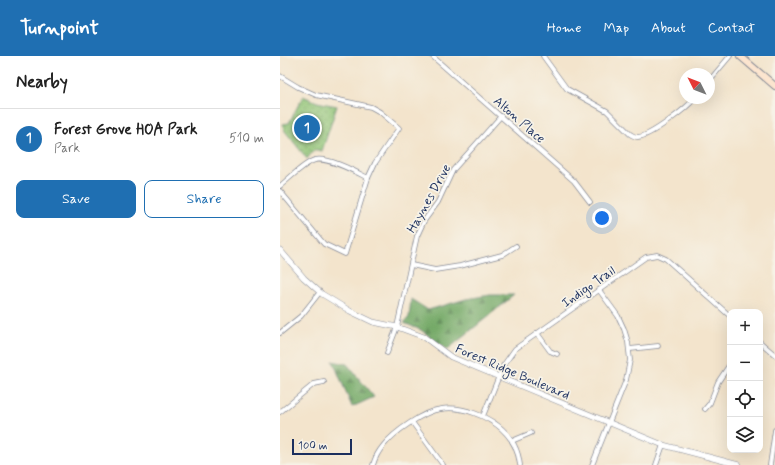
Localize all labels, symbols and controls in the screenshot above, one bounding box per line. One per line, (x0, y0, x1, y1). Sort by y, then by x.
text: Turnpoint (20, 16, 99, 41)
text: Home (547, 19, 581, 37)
text: Map (603, 19, 629, 37)
text: About (651, 19, 686, 37)
text: Contact (708, 19, 755, 37)
north arrow (679, 68, 715, 104)
text: Nearby (16, 71, 68, 93)
street label: Alton Place (489, 93, 549, 147)
pin: 1 (294, 113, 320, 143)
text: Forest Grove HOA Park (54, 120, 197, 140)
text: 1 (26, 130, 32, 147)
text: 510 m (229, 130, 264, 147)
text: Park (54, 140, 80, 157)
street label: Haynes Drive (403, 161, 455, 236)
button: Save (16, 180, 136, 218)
button: Share (144, 180, 264, 218)
your location (592, 208, 612, 228)
street label: Indigo Trail (559, 262, 620, 313)
map controls (727, 309, 763, 453)
button: + (727, 309, 763, 345)
street label: Forest Ridge Boulevard (452, 341, 572, 405)
button: − (727, 345, 763, 381)
button: locate (727, 381, 763, 417)
button: layers (727, 417, 763, 453)
scale bar (292, 437, 352, 456)
text: 100 m (298, 439, 328, 453)

